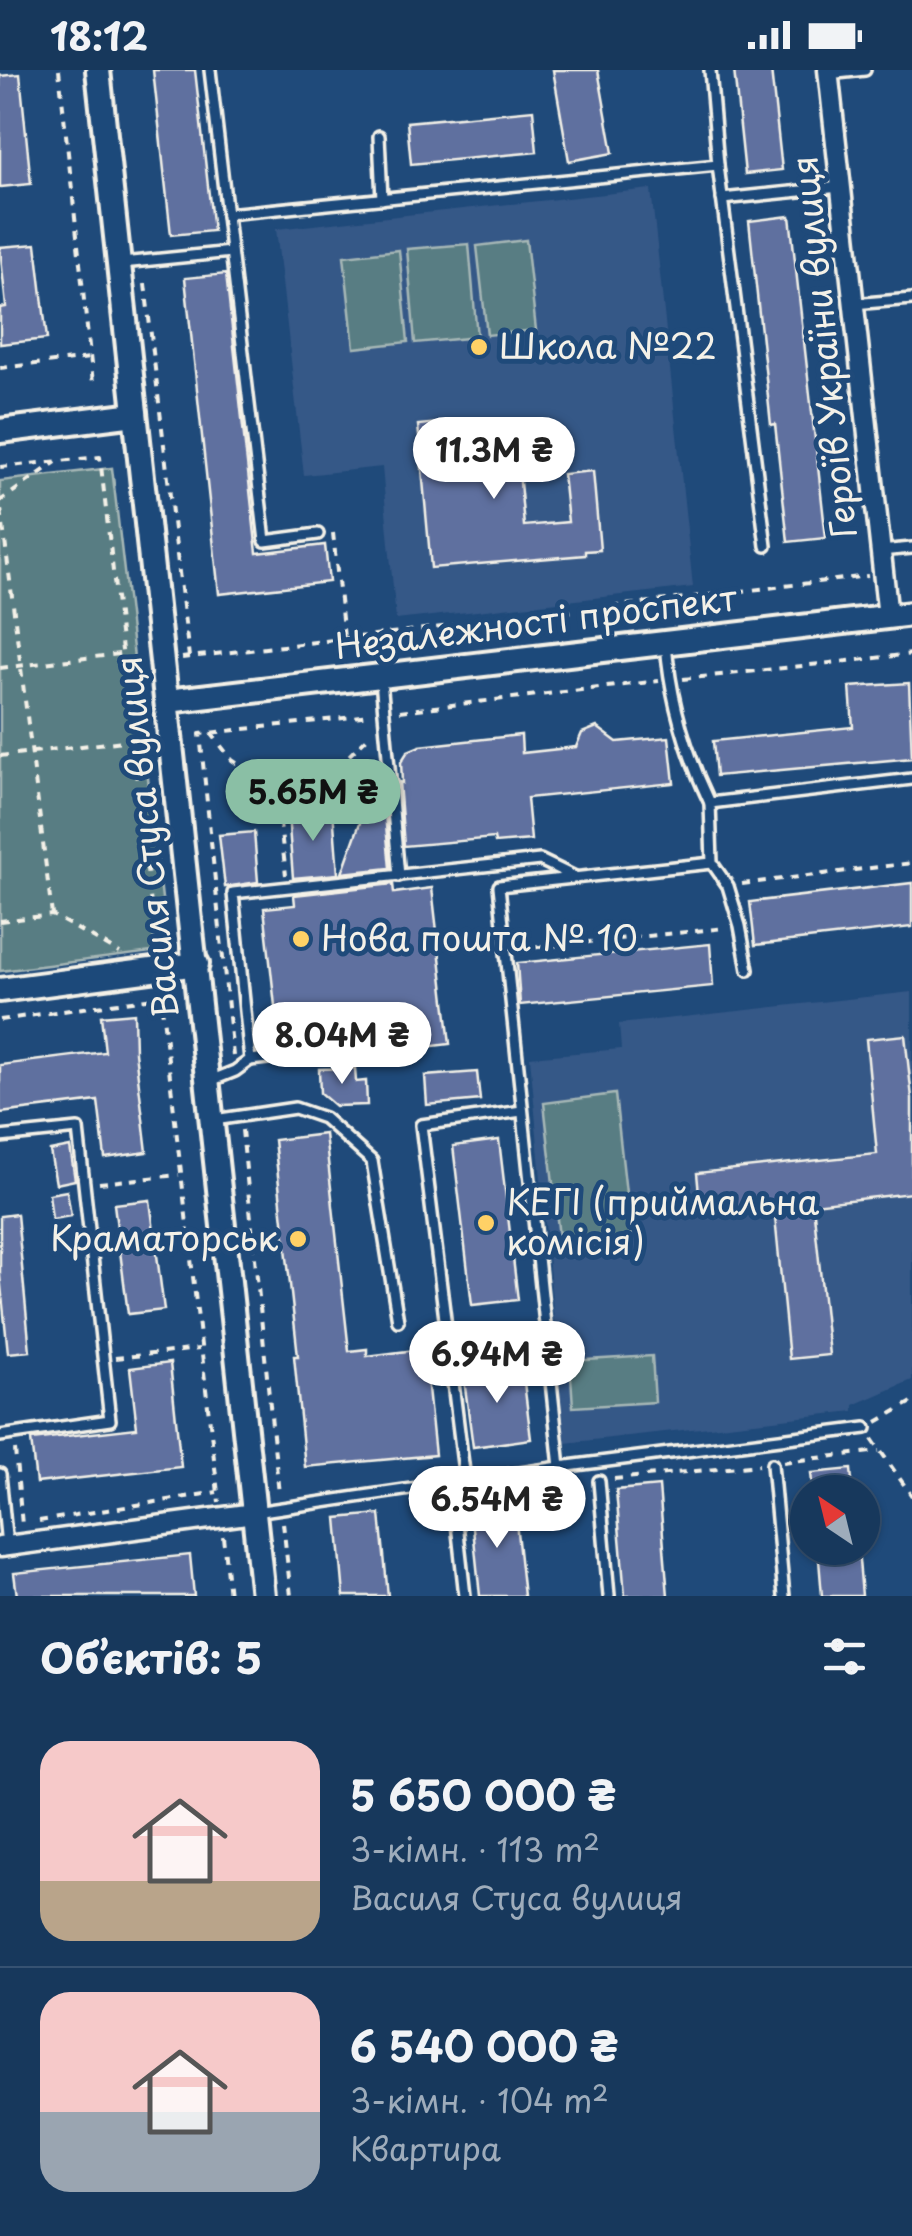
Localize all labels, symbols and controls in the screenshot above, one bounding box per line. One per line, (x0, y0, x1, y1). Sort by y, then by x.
text: 18:12 (50, 7, 148, 64)
street label: Героїв України вулиця (776, 153, 869, 541)
place label: Школа №22 (499, 318, 717, 371)
marker: Школа №22 (468, 336, 490, 358)
pin: 11.3M ₴ (402, 417, 586, 502)
text: 11.3M ₴ (435, 425, 553, 473)
street label: Незалежності проспект (332, 569, 741, 671)
street label: Василя Стуса вулиця (100, 653, 191, 1021)
pin: 5.65M ₴ (221, 759, 405, 844)
text: 5.65M ₴ (247, 767, 379, 815)
place label: Нова пошта № 10 (321, 910, 638, 963)
marker: Нова пошта № 10 (290, 928, 312, 950)
pin: 8.04M ₴ (250, 1002, 434, 1087)
text: 8.04M ₴ (274, 1010, 410, 1058)
place label: КЕГІ (приймальна комісія) (506, 1174, 820, 1267)
place label: Краматорськ (50, 1210, 279, 1263)
marker: КЕГІ (приймальна комісія) (475, 1212, 497, 1234)
marker: Краматорськ (287, 1228, 309, 1250)
pin: 6.94M ₴ (405, 1321, 589, 1406)
text: 6.94M ₴ (431, 1329, 563, 1377)
pin: 6.54M ₴ (405, 1466, 589, 1551)
text: 6.54M ₴ (431, 1474, 563, 1522)
north arrow (790, 1475, 880, 1565)
map controls (790, 1475, 880, 1565)
text: Об’єктів: 5 (40, 1625, 262, 1688)
icon: filters (817, 1629, 872, 1684)
text: 5 650 000 ₴ (350, 1762, 616, 1825)
icon: home (120, 1781, 240, 1901)
text: 3-кімн. · 113 m² (350, 1825, 600, 1873)
text: Василя Стуса вулиця (350, 1873, 683, 1921)
text: 6 540 000 ₴ (350, 2013, 618, 2076)
icon: home (120, 2032, 240, 2152)
text: 3-кімн. · 104 m² (350, 2076, 609, 2124)
text: Квартира (350, 2124, 501, 2172)

